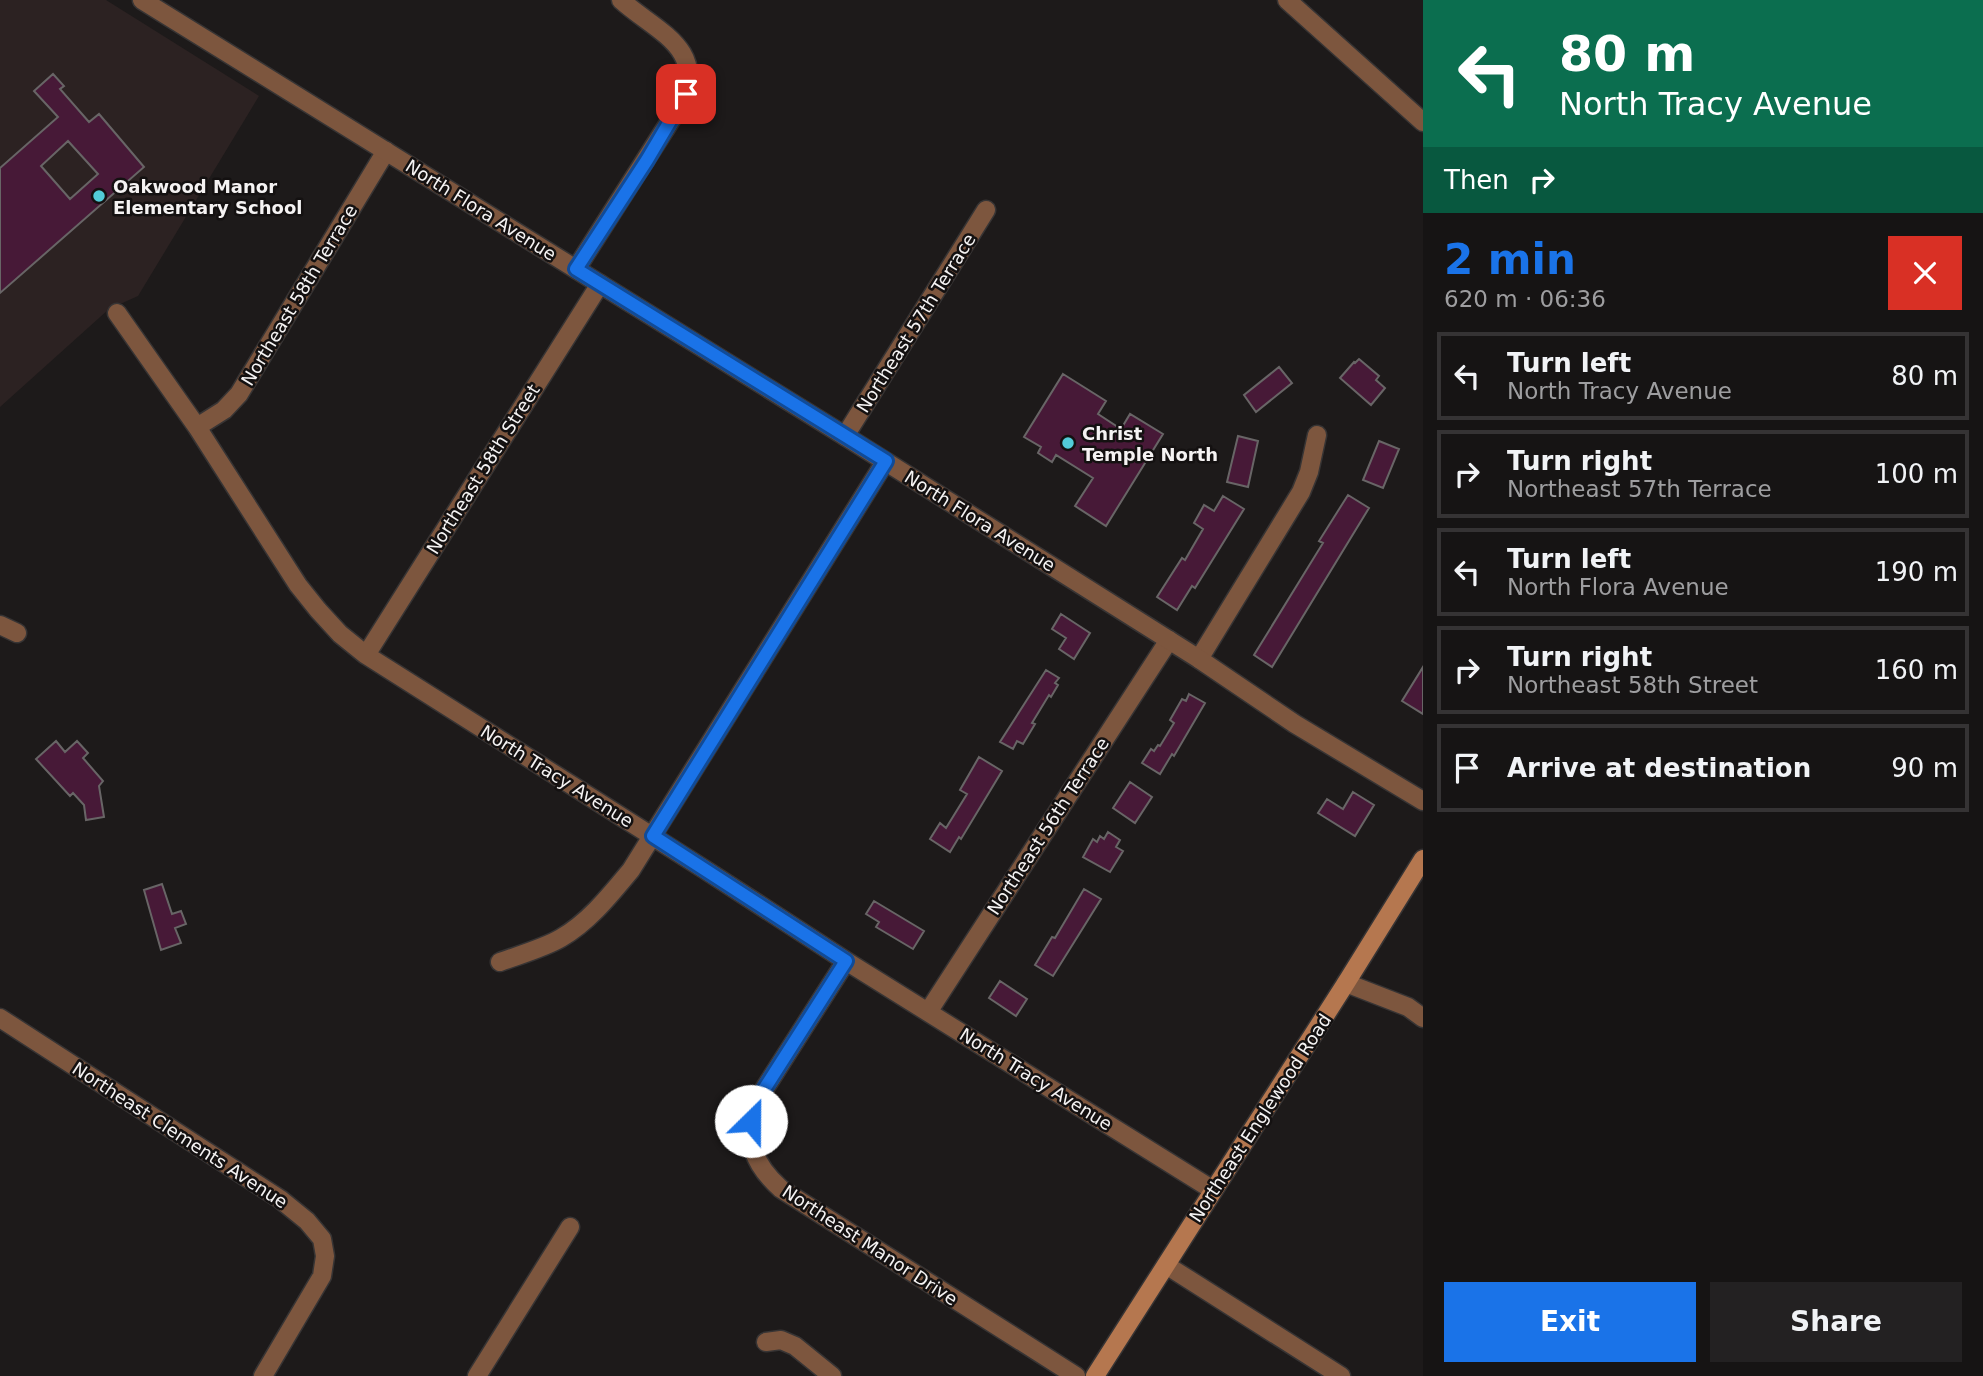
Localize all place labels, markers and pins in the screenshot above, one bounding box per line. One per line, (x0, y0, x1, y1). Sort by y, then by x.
pin (656, 64, 716, 124)
place label: Oakwood Manor Elementary School (113, 176, 302, 218)
marker: Oakwood Manor Elementary School (91, 188, 107, 204)
place label: Christ Temple North (1082, 423, 1218, 465)
marker: Christ Temple North (1060, 435, 1076, 451)

